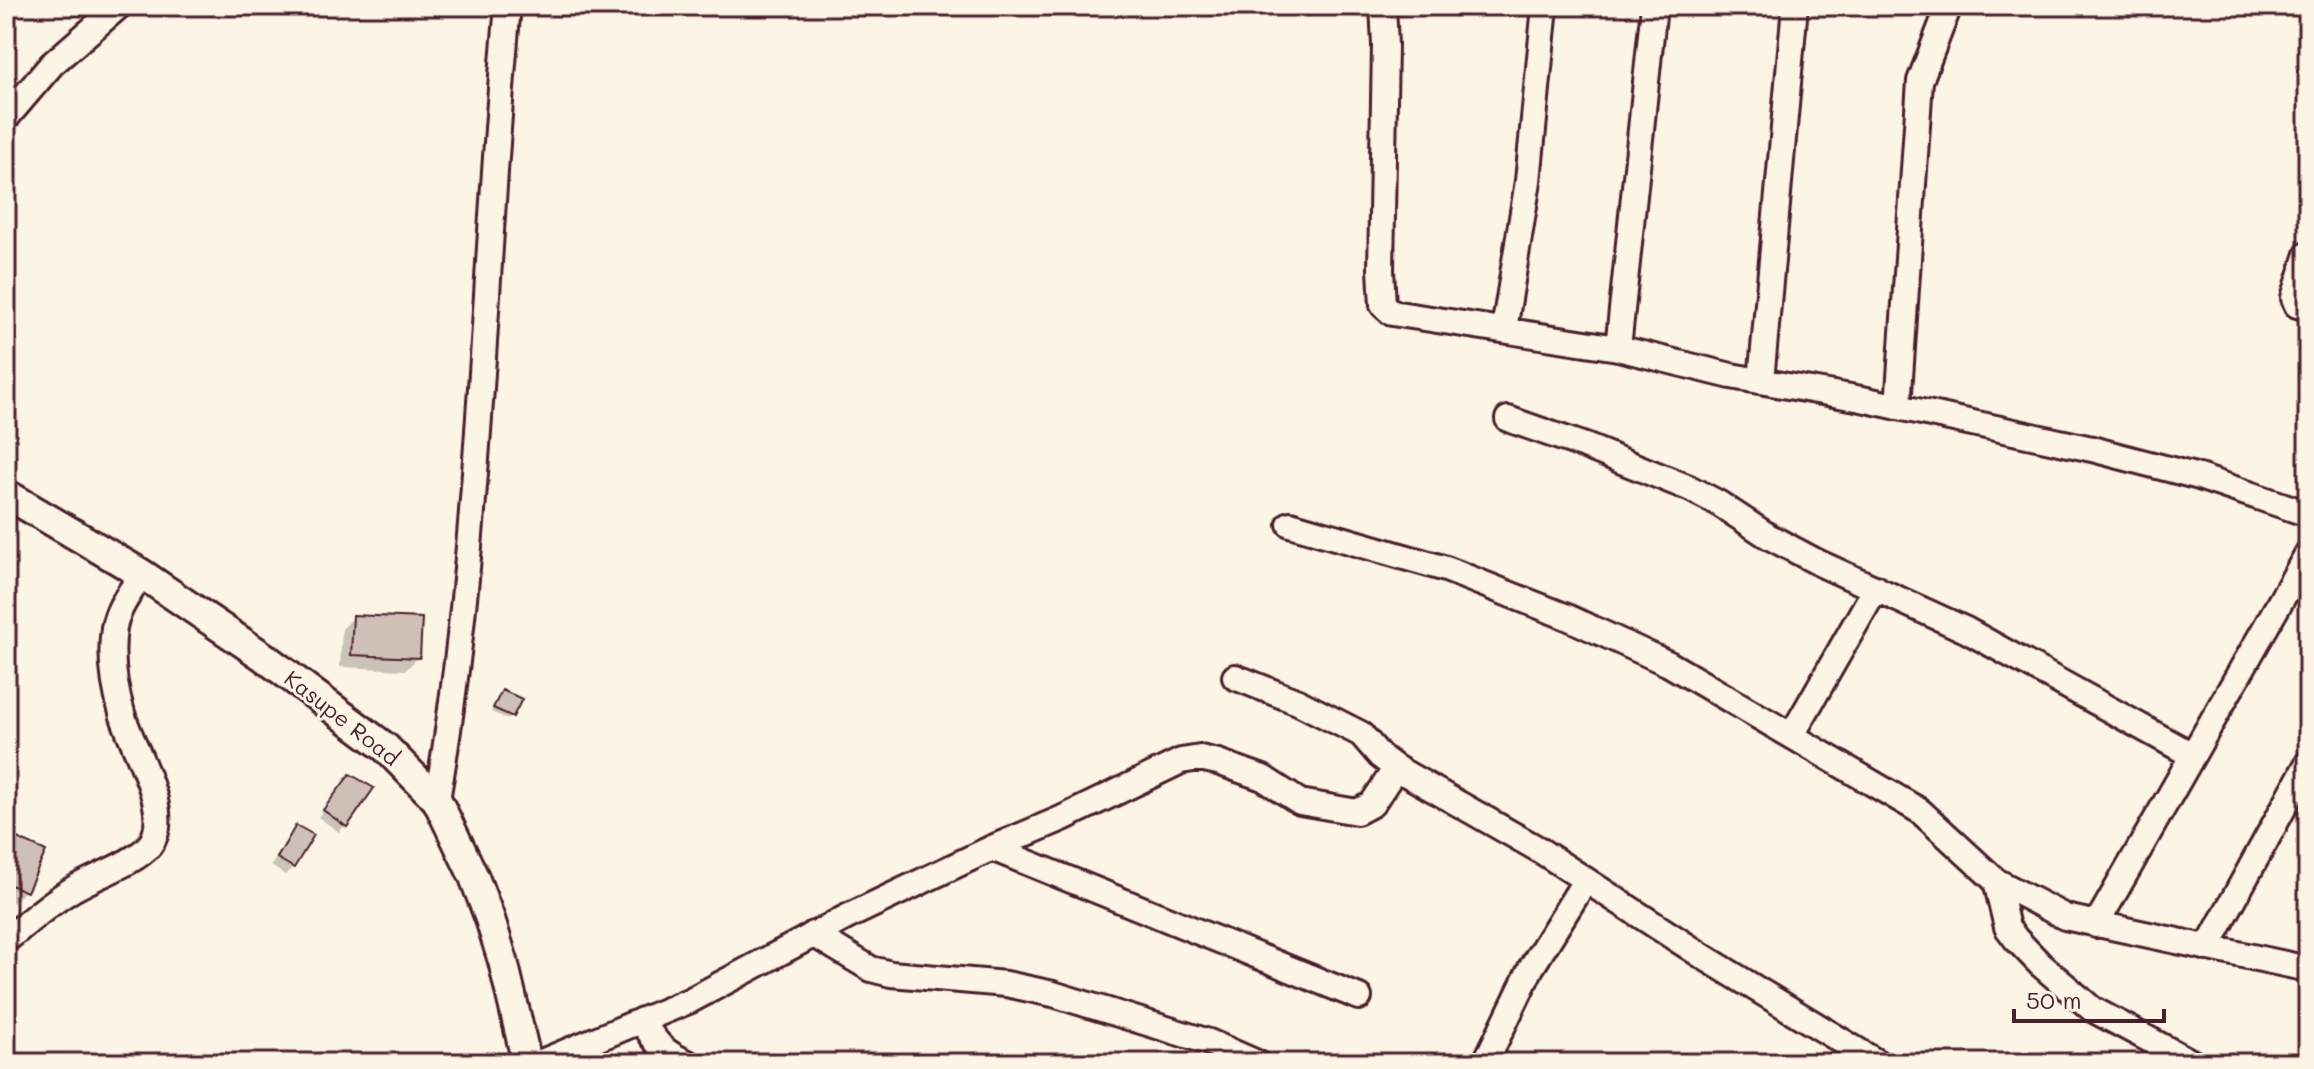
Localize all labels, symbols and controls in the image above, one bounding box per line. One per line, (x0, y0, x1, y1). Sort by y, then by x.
street label: Kasupe Road (279, 663, 406, 772)
scale bar (2014, 973, 2164, 1023)
text: 50 m (2026, 984, 2082, 1015)

